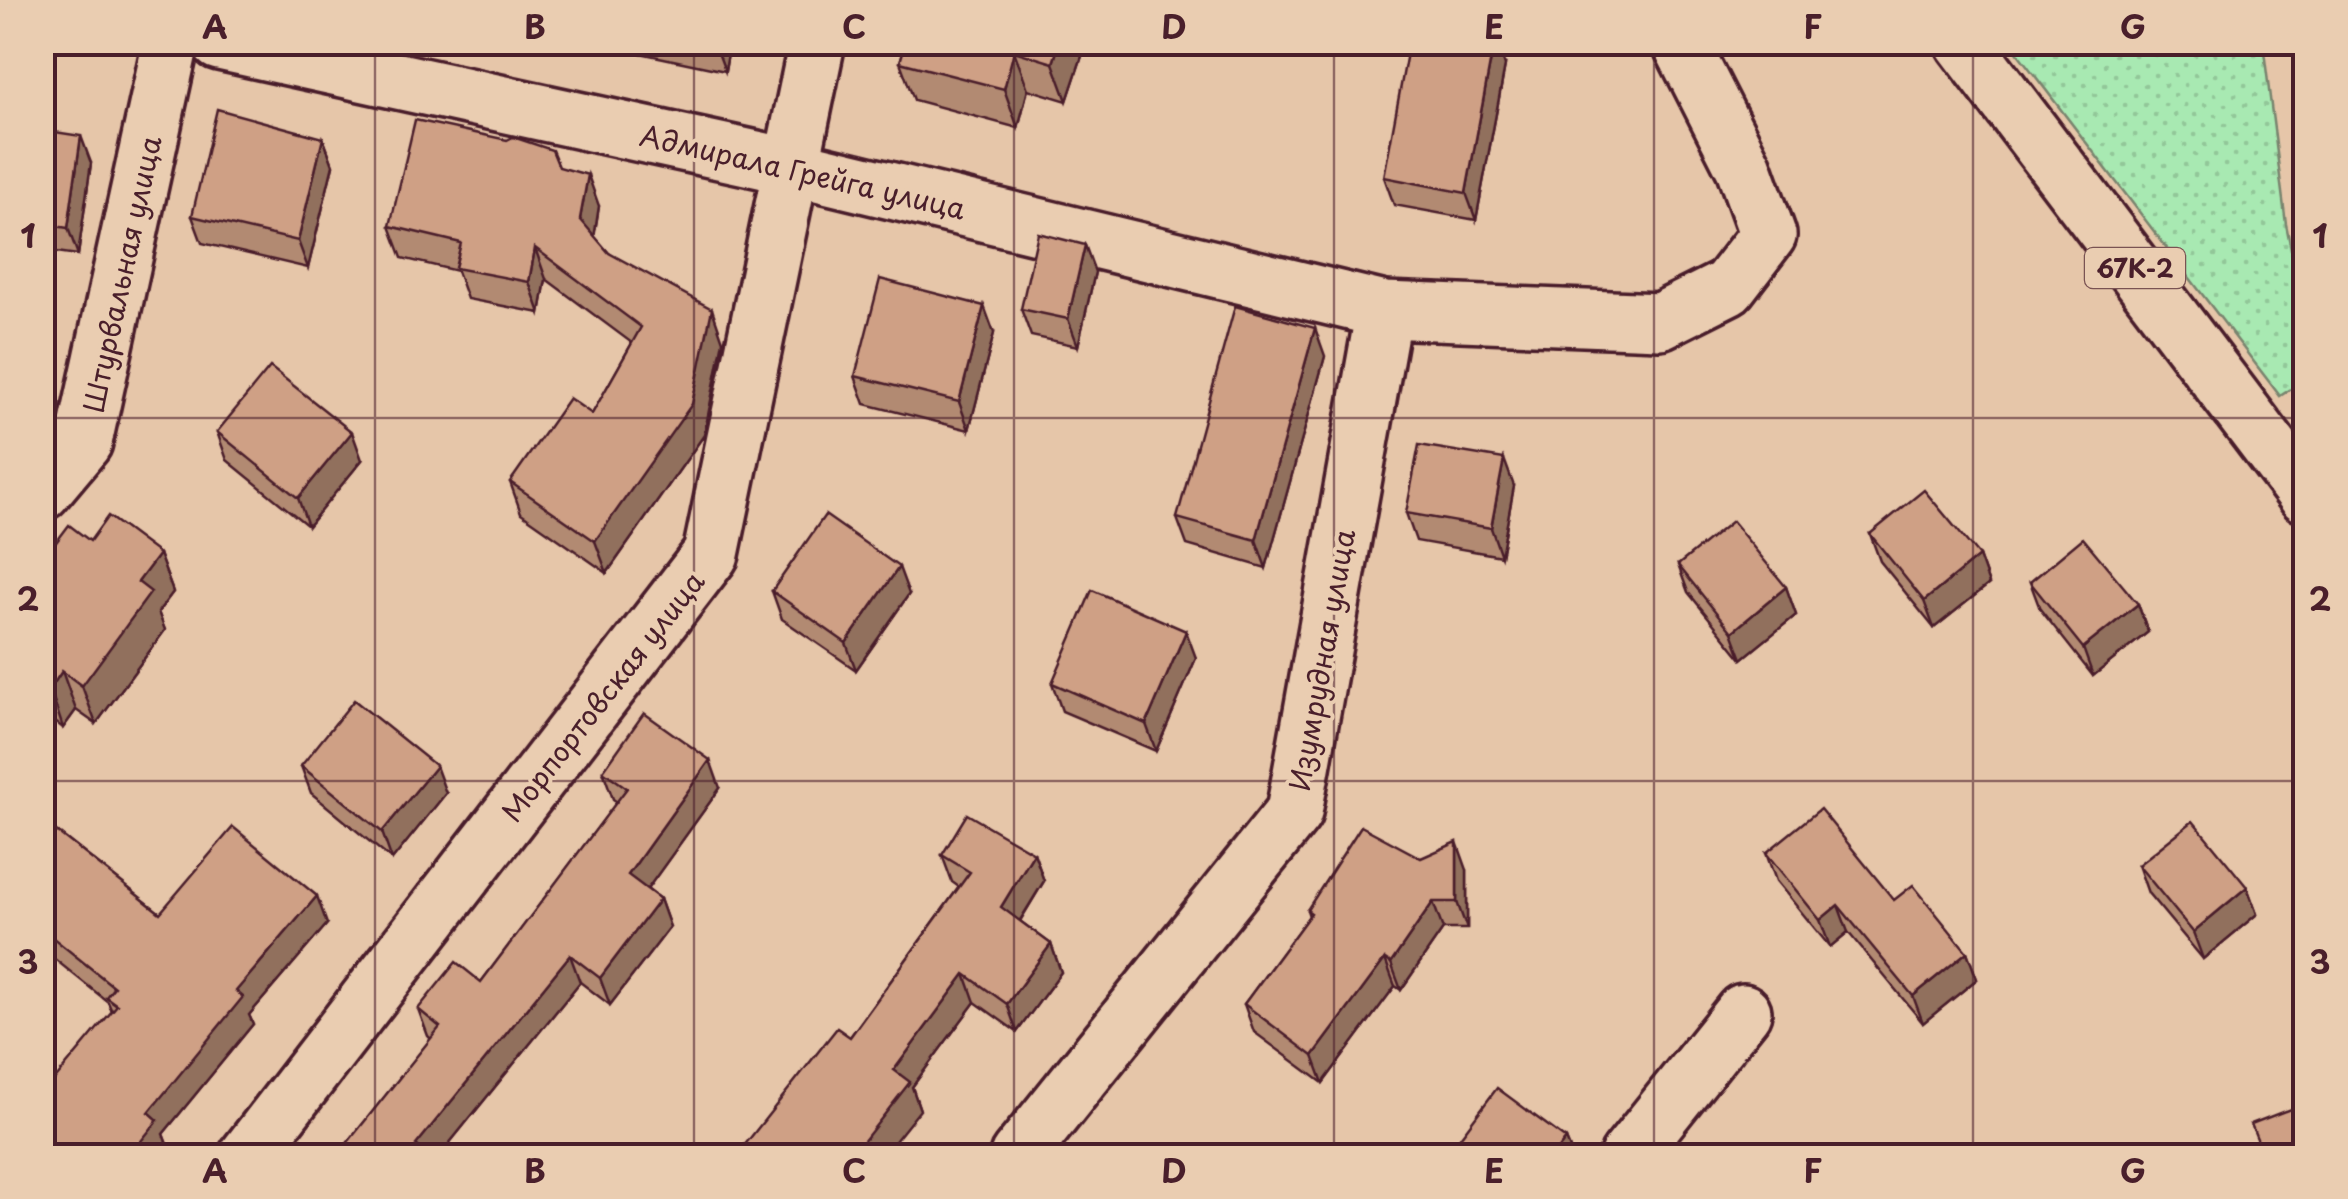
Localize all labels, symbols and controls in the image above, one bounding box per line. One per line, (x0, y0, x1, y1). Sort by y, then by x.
text: A (202, 2, 228, 50)
text: B (524, 2, 546, 50)
text: C (842, 2, 866, 50)
text: D (1161, 2, 1187, 50)
text: E (1484, 2, 1504, 50)
text: F (1804, 2, 1822, 50)
text: G (2120, 2, 2146, 50)
street label: Адмирала Грейга улица (636, 113, 970, 229)
street label: Штурвальная улица (71, 131, 171, 416)
text: 1 (20, 211, 36, 259)
text: 1 (2312, 211, 2328, 259)
road number: 67К-2 (2085, 248, 2185, 288)
street label: Изумрудная улица (1277, 525, 1365, 794)
street label: Морпортовская улица (490, 561, 714, 831)
text: 2 (17, 574, 39, 622)
text: 2 (2309, 574, 2331, 622)
text: 3 (18, 937, 38, 985)
text: 3 (2310, 937, 2330, 985)
text: A (202, 1146, 228, 1194)
text: B (524, 1146, 546, 1194)
text: C (842, 1146, 866, 1194)
text: D (1161, 1146, 1187, 1194)
text: E (1484, 1146, 1504, 1194)
text: F (1804, 1146, 1822, 1194)
text: G (2120, 1146, 2146, 1194)

